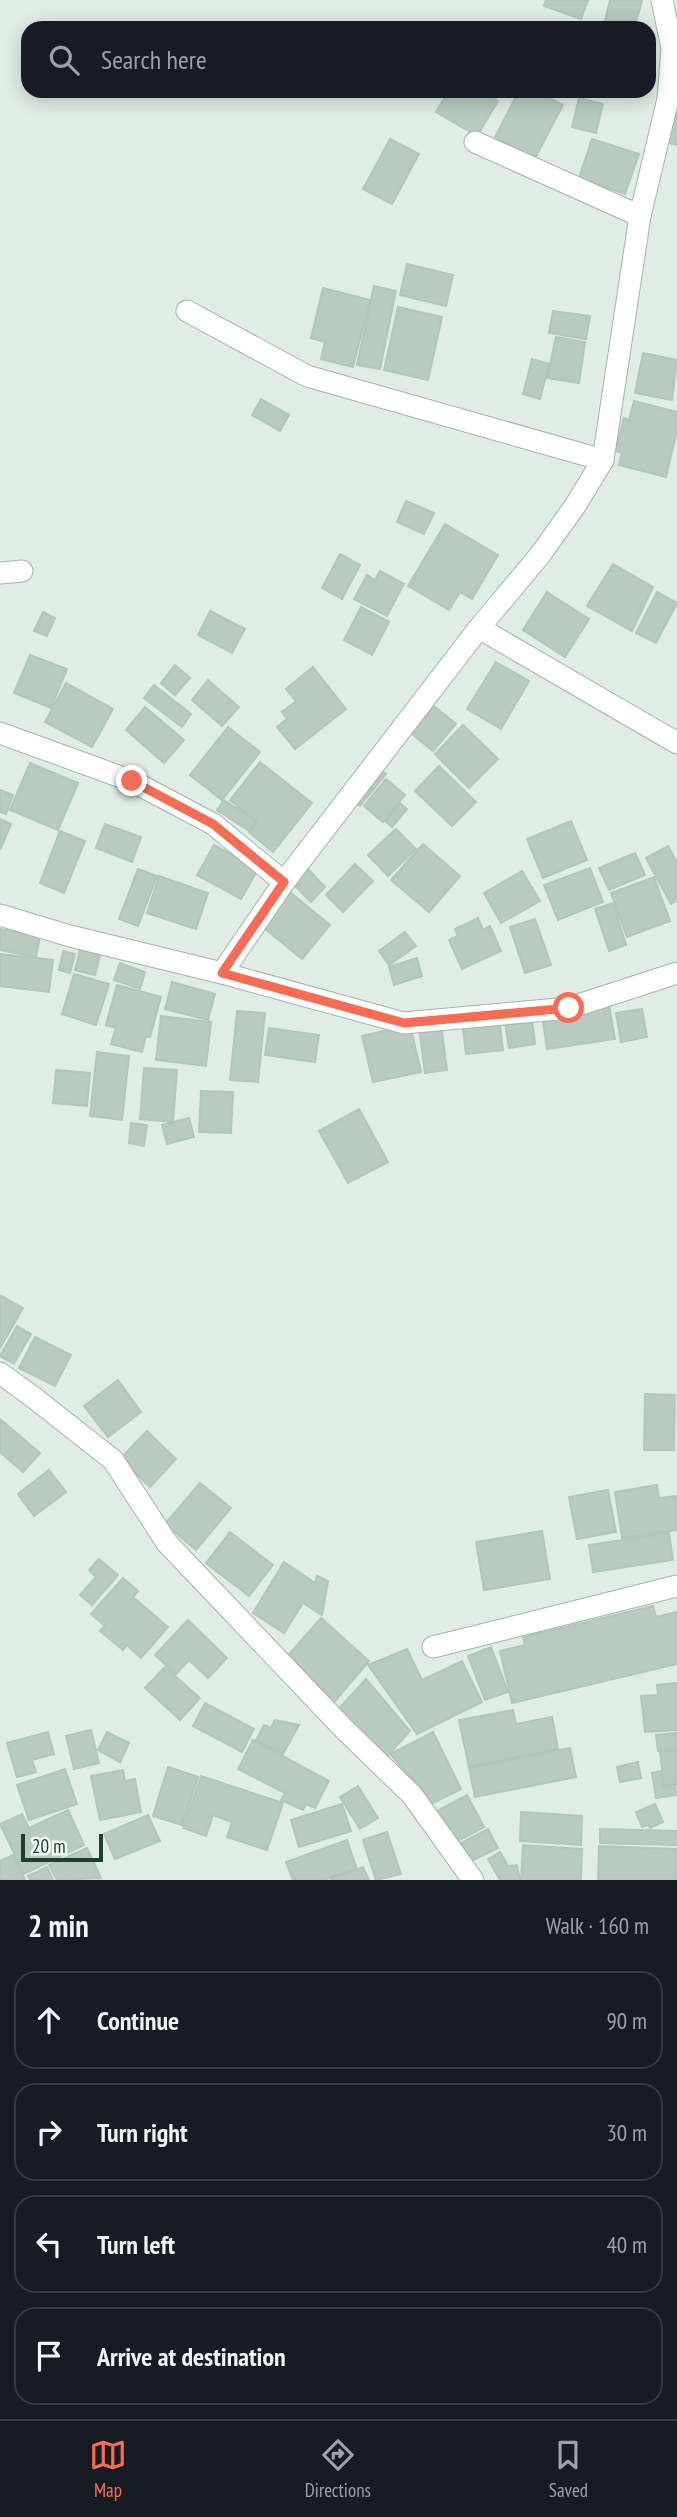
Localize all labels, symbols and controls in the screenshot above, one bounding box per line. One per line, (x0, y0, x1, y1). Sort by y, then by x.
search box (21, 21, 656, 98)
icon: search (45, 41, 83, 79)
text: Search here (101, 43, 207, 76)
route end (116, 765, 147, 796)
route start (553, 992, 584, 1023)
scale bar (21, 1831, 103, 1863)
text: 20 m (32, 1834, 66, 1858)
text: 2 min (28, 1906, 89, 1945)
text: Walk · 160 m (546, 1911, 649, 1940)
icon: ahead (30, 2001, 68, 2039)
text: Continue (97, 2004, 179, 2037)
text: 90 m (606, 2006, 647, 2035)
icon: right (30, 2113, 68, 2151)
text: Turn right (97, 2116, 188, 2149)
text: 30 m (606, 2118, 647, 2147)
icon: left (30, 2225, 68, 2263)
text: Turn left (97, 2228, 175, 2261)
text: 40 m (606, 2230, 647, 2259)
icon: arrive (30, 2337, 68, 2375)
text: Arrive at destination (97, 2340, 286, 2373)
tab: Map (89, 2436, 127, 2502)
tab: Directions (305, 2436, 371, 2502)
tab: Saved (549, 2436, 588, 2502)

